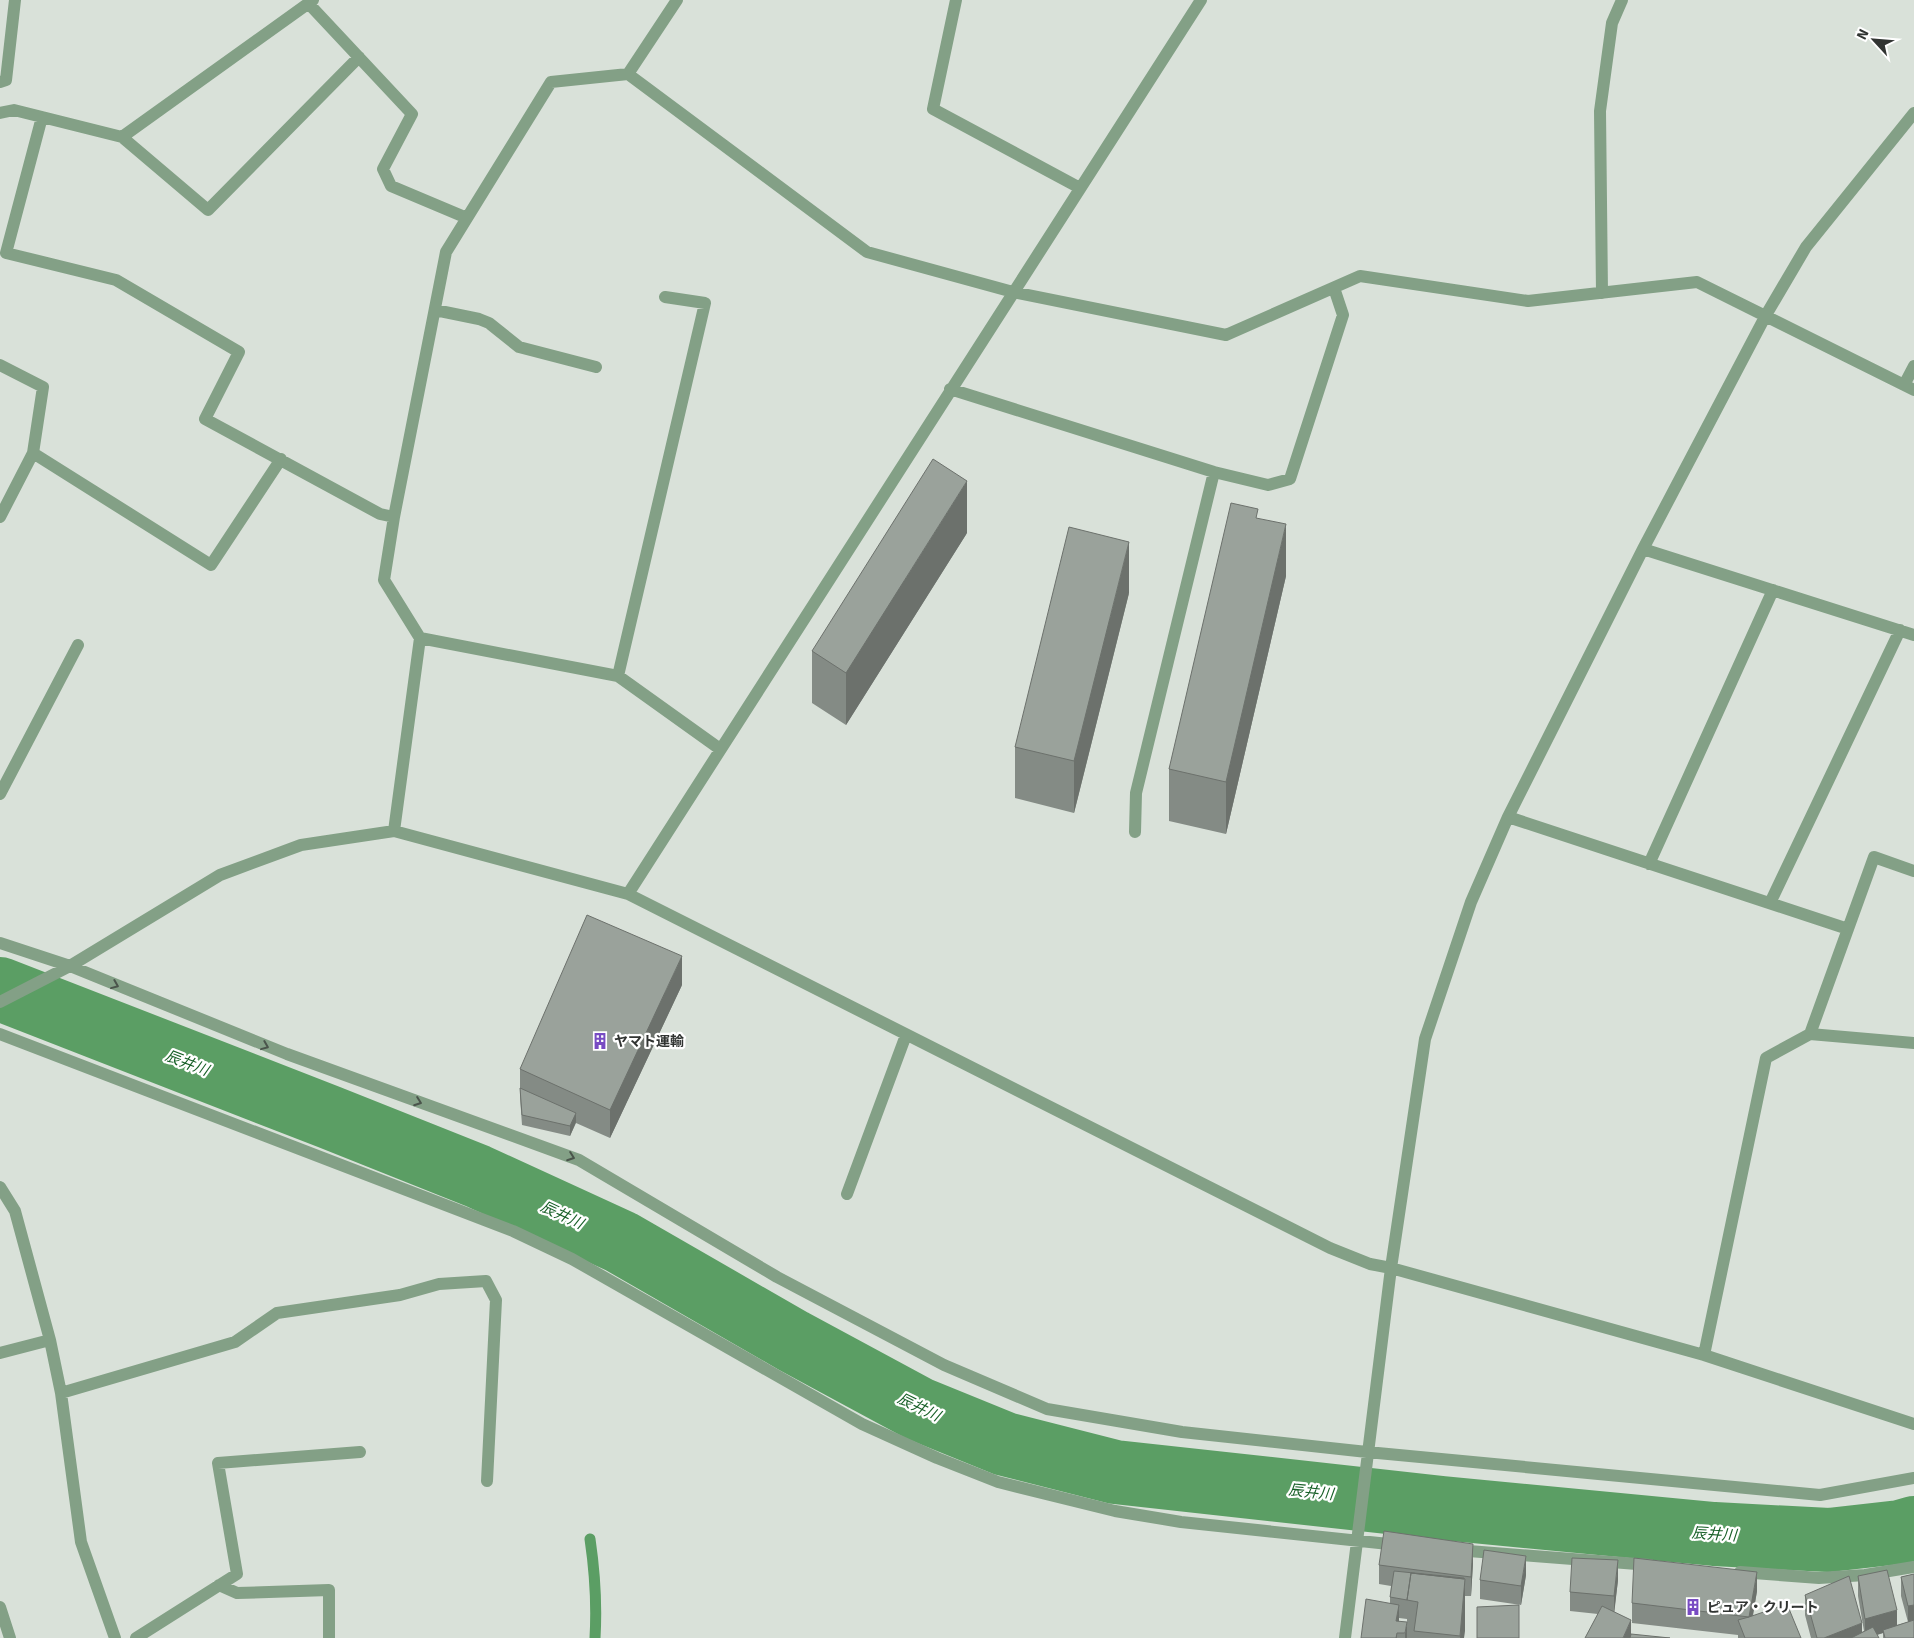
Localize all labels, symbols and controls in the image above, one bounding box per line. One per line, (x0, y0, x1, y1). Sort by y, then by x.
north arrow (1849, 15, 1899, 65)
text: N (1853, 26, 1873, 43)
one-way arrow (110, 978, 119, 989)
building icon: ヤマト運輸 (590, 1031, 610, 1051)
place label: ヤマト運輸 (614, 1033, 684, 1050)
one-way arrow (260, 1039, 269, 1050)
water label: 辰井川 (163, 1047, 213, 1080)
one-way arrow (413, 1096, 422, 1106)
one-way arrow (566, 1151, 574, 1161)
water label: 辰井川 (538, 1197, 588, 1234)
water label: 辰井川 (895, 1389, 945, 1426)
water label: 辰井川 (1288, 1481, 1336, 1504)
water label: 辰井川 (1691, 1523, 1739, 1545)
building icon: ピュア・クリート (1683, 1597, 1703, 1617)
place label: ピュア・クリート (1707, 1599, 1819, 1616)

